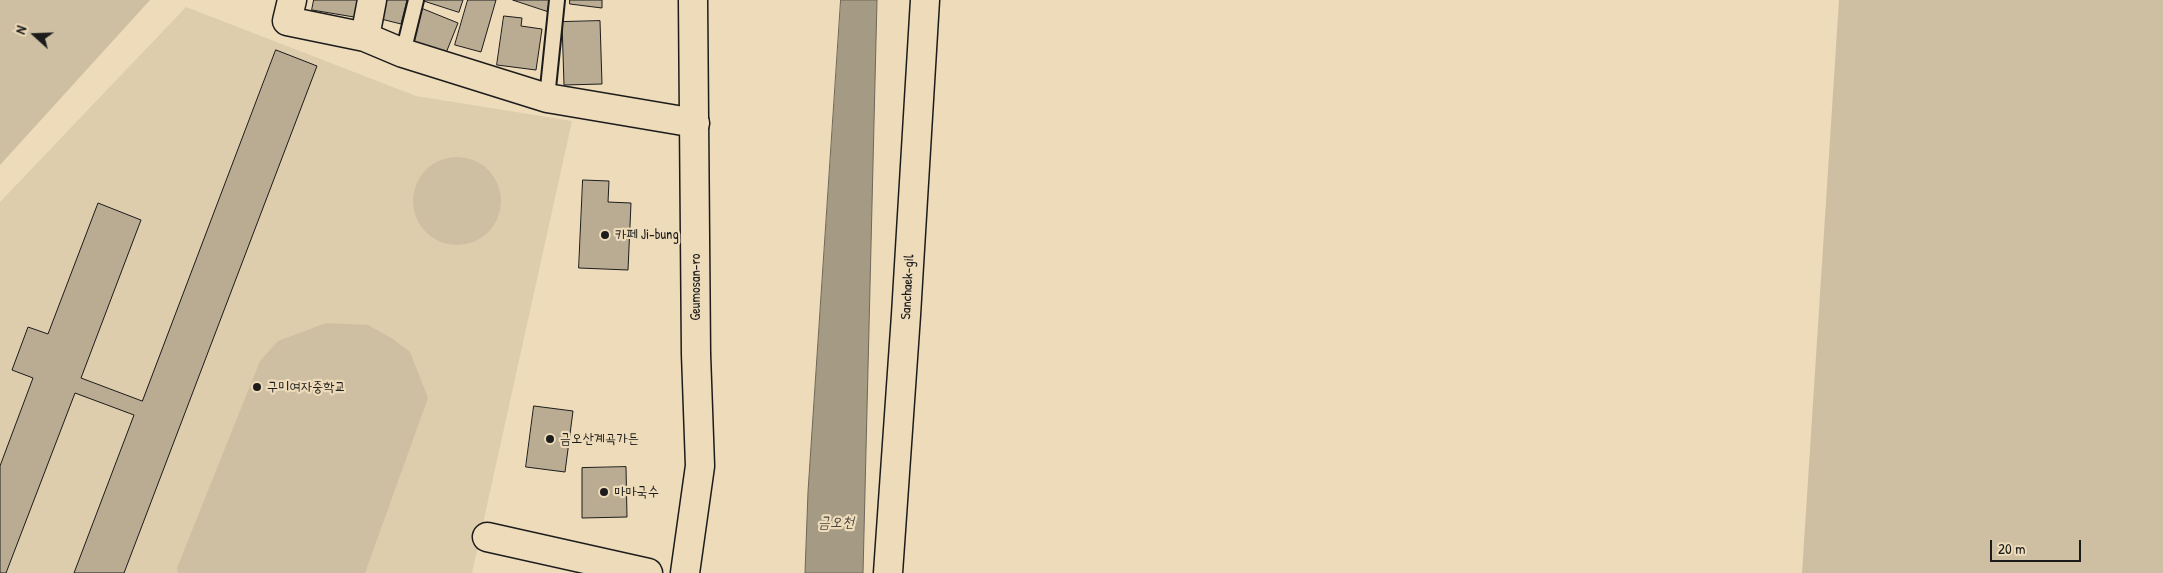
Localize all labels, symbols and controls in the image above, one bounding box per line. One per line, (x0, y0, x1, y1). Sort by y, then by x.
north arrow (10, 10, 60, 60)
text: N (10, 23, 31, 36)
place label: 카페 Ji-bung (615, 227, 679, 243)
marker: 카페 Ji-bung (599, 229, 611, 241)
street label: Geumosan-ro (688, 254, 704, 320)
street label: Sanchaek-gil (898, 254, 918, 320)
place label: 구미여자중학교 (267, 379, 346, 395)
marker: 구미여자중학교 (251, 381, 263, 393)
place label: 금오산계곡가든 (560, 431, 639, 447)
marker: 금오산계곡가든 (544, 433, 556, 445)
place label: 마마국수 (614, 484, 659, 500)
marker: 마마국수 (598, 486, 610, 498)
water label: 금오천 (818, 514, 854, 532)
scale bar (1993, 530, 2084, 562)
text: 20 m (1998, 538, 2025, 559)

